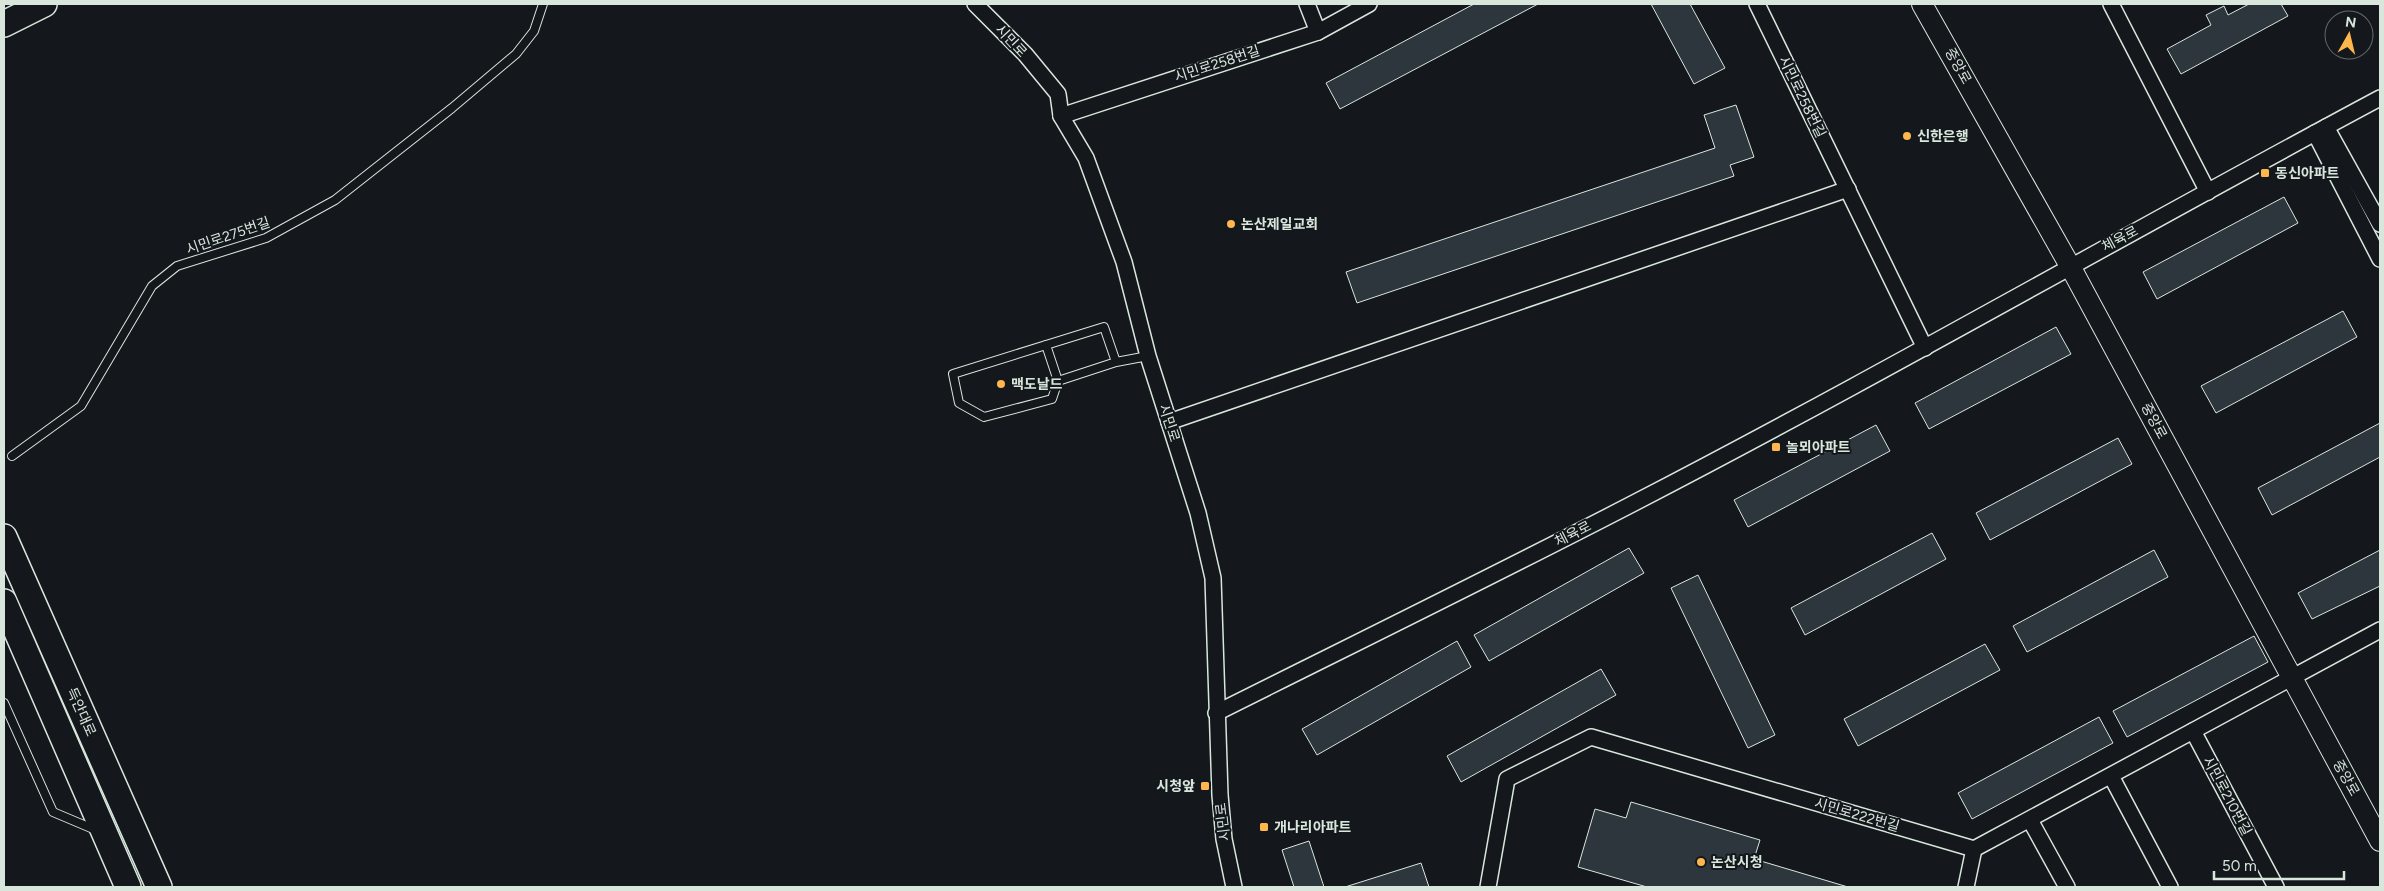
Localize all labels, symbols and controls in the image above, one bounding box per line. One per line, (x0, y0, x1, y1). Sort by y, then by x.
north arrow (2324, 10, 2374, 60)
text: N (2344, 13, 2357, 32)
street label: 시민로 (992, 21, 1030, 61)
street label: 시민로258번길 (1172, 42, 1262, 86)
street label: 중앙로 (1941, 45, 1975, 87)
street label: 시민로258번길 (1775, 53, 1829, 141)
place label: 신한은행 (1917, 128, 1969, 145)
marker: 신한은행 (1901, 130, 1913, 142)
place label: 동신아파트 (2275, 165, 2340, 182)
marker: 동신아파트 (2259, 167, 2271, 179)
street label: 시민로275번길 (184, 214, 272, 258)
place label: 논산제일교회 (1241, 216, 1318, 233)
marker: 논산제일교회 (1225, 218, 1237, 230)
street label: 체육로 (2099, 222, 2141, 256)
place label: 맥도날드 (1011, 376, 1063, 393)
marker: 맥도날드 (995, 378, 1007, 390)
street label: 중앙로 (2137, 400, 2171, 442)
street label: 시민로 (1155, 402, 1183, 444)
place label: 놀뫼아파트 (1786, 439, 1851, 456)
marker: 놀뫼아파트 (1770, 441, 1782, 453)
street label: 체육로 (1552, 518, 1594, 550)
street label: 득안대로 (63, 685, 99, 739)
street label: 시민로210번길 (2199, 754, 2255, 838)
street label: 중앙로 (2329, 757, 2363, 799)
place label: 시청앞 (1156, 778, 1195, 795)
marker: 시청앞 (1199, 780, 1211, 792)
street label: 시민로222번길 (1812, 795, 1902, 835)
street label: 시민로 (1212, 802, 1234, 842)
place label: 개나리아파트 (1274, 819, 1351, 836)
marker: 개나리아파트 (1258, 821, 1270, 833)
scale bar (2214, 848, 2344, 880)
place label: 논산시청 (1711, 854, 1763, 871)
marker: 논산시청 (1695, 856, 1707, 868)
text: 50 m (2222, 857, 2257, 875)

